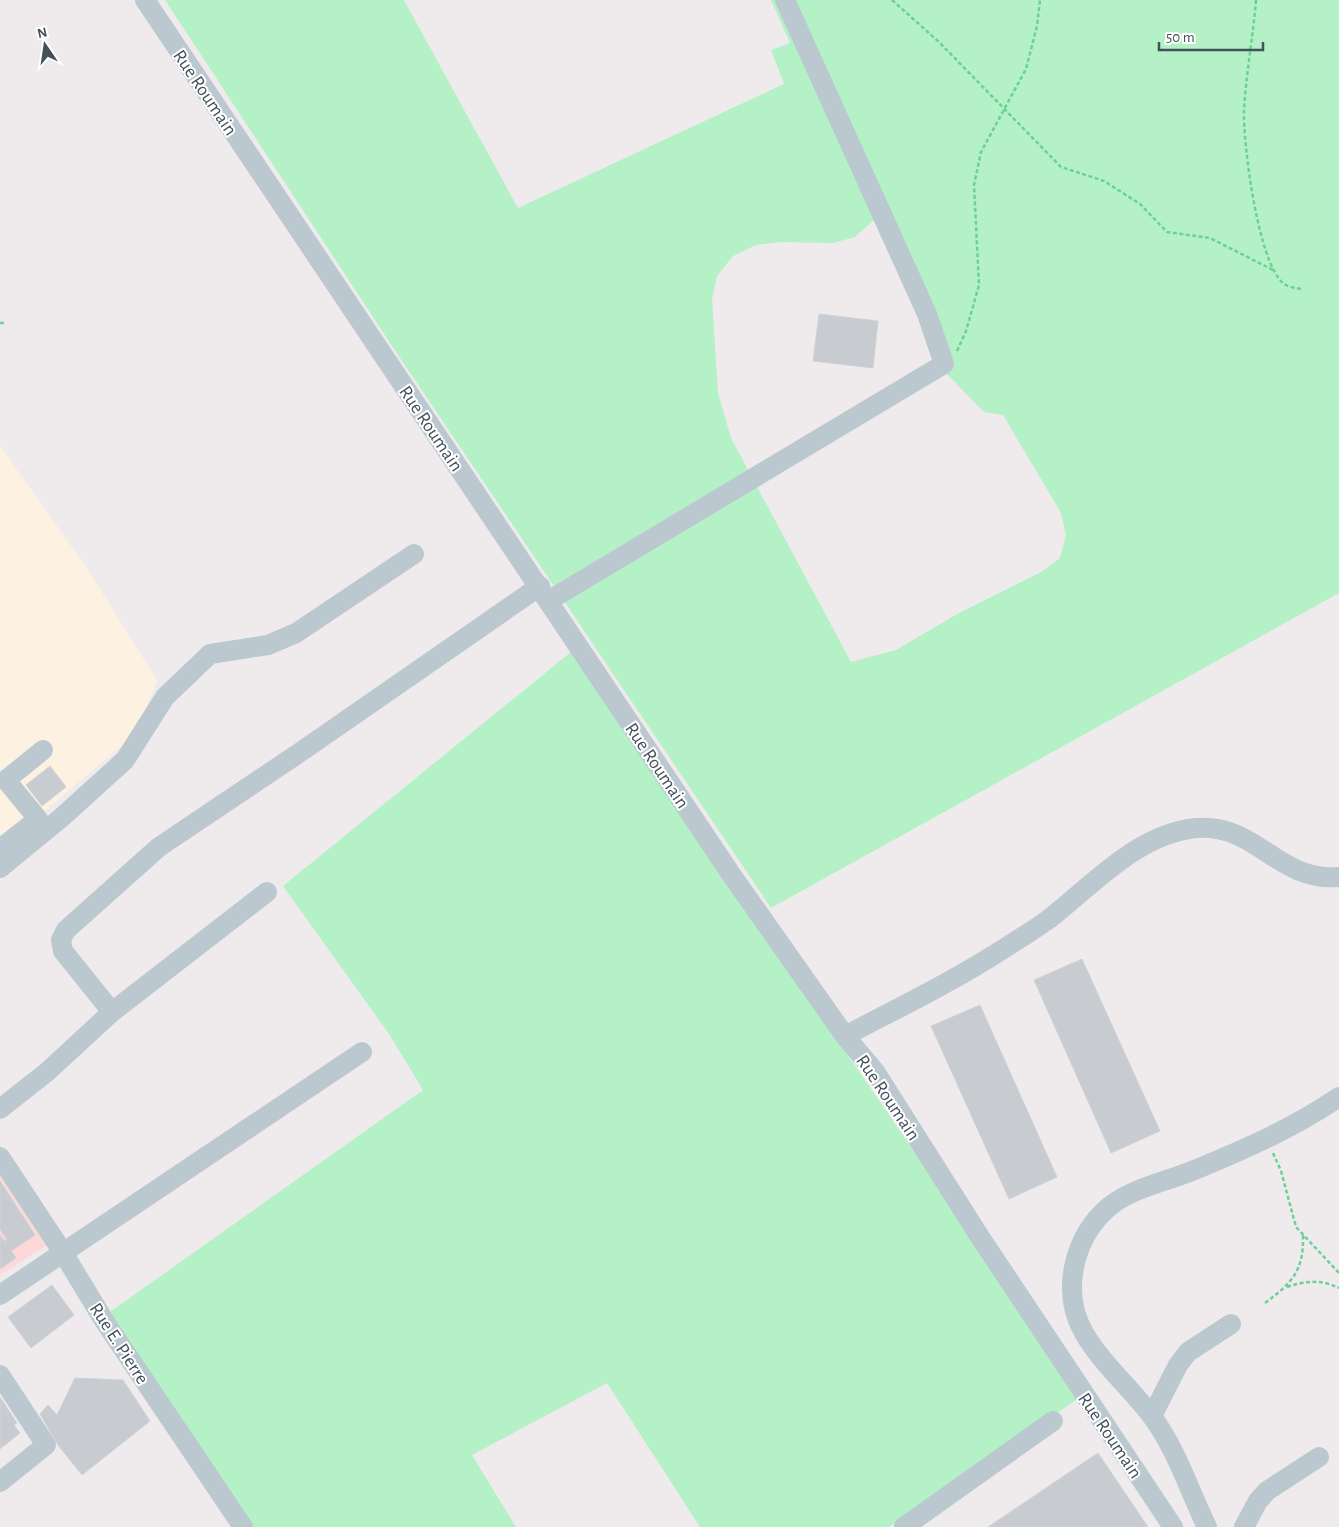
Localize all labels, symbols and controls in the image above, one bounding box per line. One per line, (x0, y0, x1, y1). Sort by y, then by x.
north arrow (20, 20, 70, 70)
scale bar (1159, 20, 1263, 52)
text: N (36, 25, 49, 41)
text: 50 m (1166, 30, 1195, 45)
street label: Rue Roumain (169, 47, 240, 139)
street label: Rue Roumain (395, 383, 466, 475)
street label: Rue Roumain (621, 720, 692, 812)
street label: Rue Roumain (852, 1052, 923, 1144)
street label: Rue E. Pierre (86, 1300, 152, 1388)
street label: Rue Roumain (1074, 1390, 1145, 1482)

